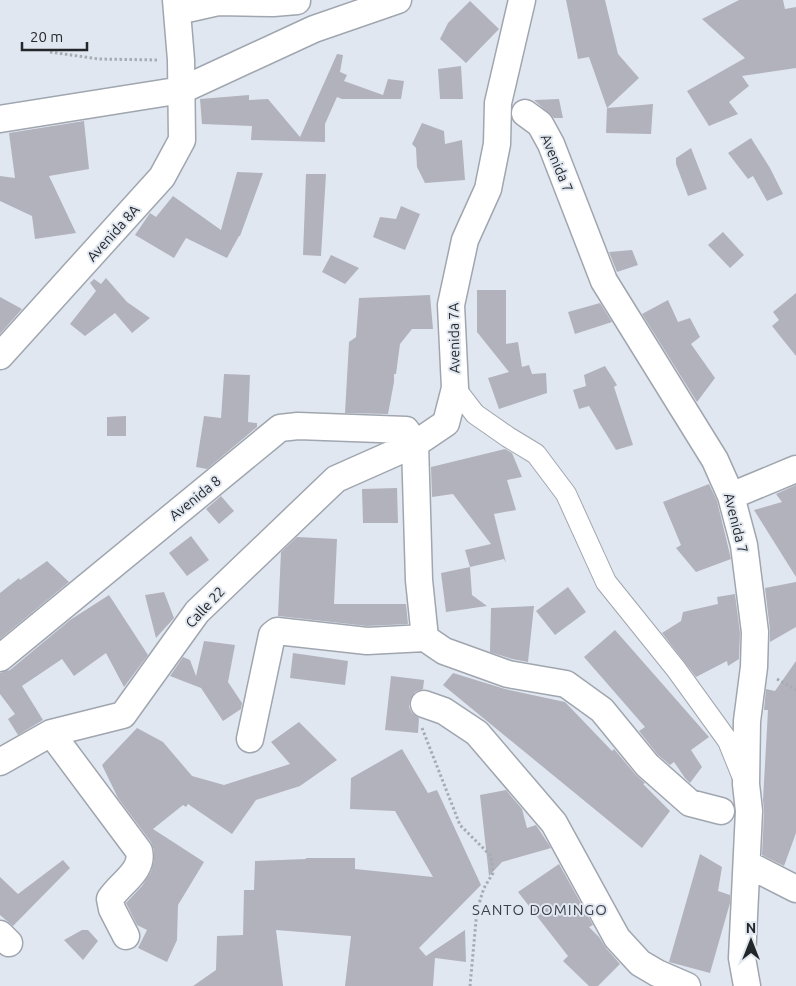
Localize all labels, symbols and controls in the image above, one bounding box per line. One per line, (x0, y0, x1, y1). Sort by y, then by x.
scale bar (22, 20, 88, 52)
text: 20 m (30, 28, 63, 45)
street label: Avenida 7 (538, 132, 576, 194)
street label: Avenida 8A (83, 201, 143, 265)
street label: Avenida 7A (445, 303, 463, 373)
street label: Avenida 8 (166, 472, 224, 524)
street label: Avenida 7 (721, 491, 751, 555)
street label: Calle 22 (182, 583, 228, 631)
district label: SANTO DOMINGO (472, 901, 608, 918)
north arrow (726, 916, 776, 966)
text: N (746, 920, 756, 936)

